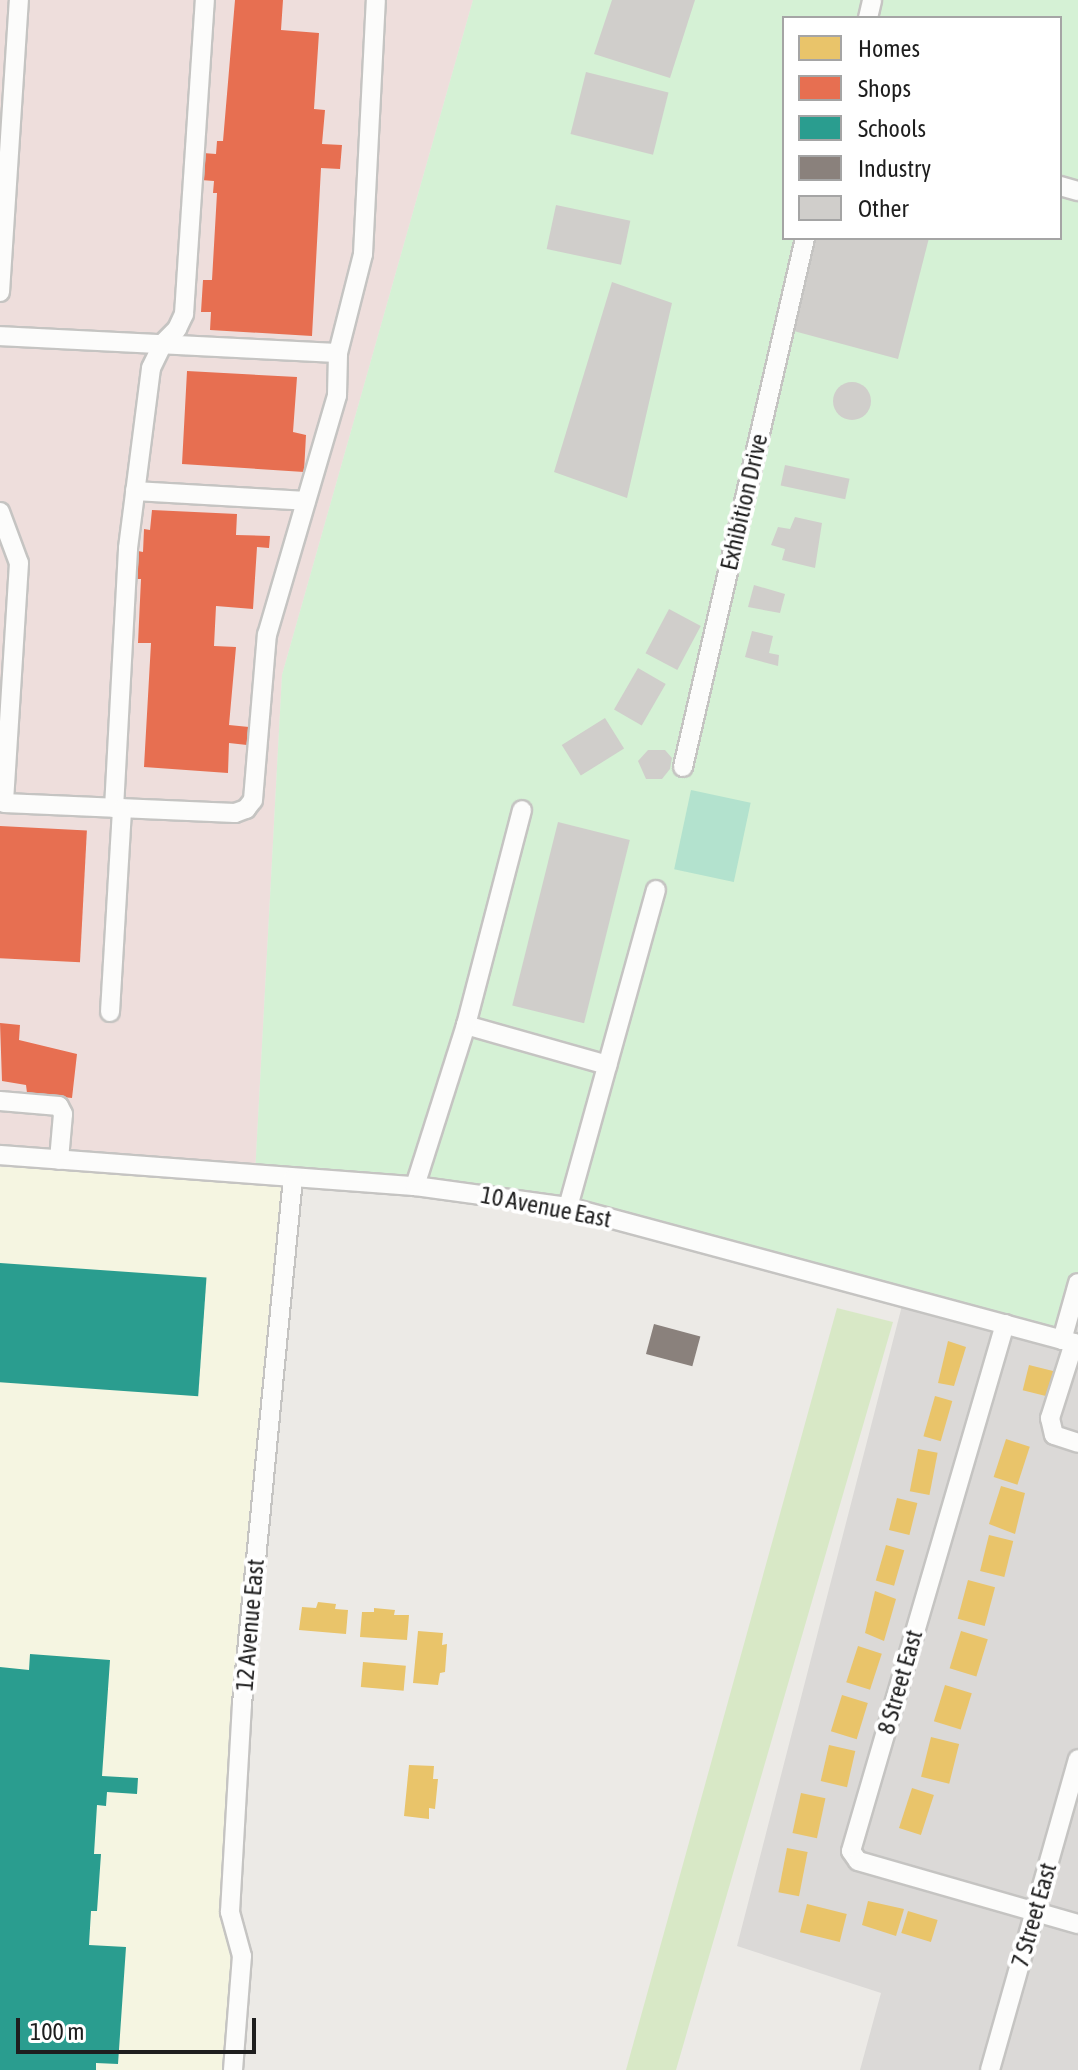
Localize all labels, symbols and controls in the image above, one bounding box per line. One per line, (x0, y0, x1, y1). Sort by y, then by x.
legend (782, 16, 1062, 240)
text: Homes (858, 35, 920, 62)
text: Shops (858, 75, 911, 102)
text: Schools (858, 115, 926, 142)
text: Industry (858, 155, 931, 182)
text: Other (858, 195, 909, 222)
street label: Exhibition Drive (714, 431, 774, 573)
street label: 10 Avenue East (478, 1180, 614, 1234)
street label: 12 Avenue East (230, 1558, 270, 1692)
street label: 8 Street East (871, 1626, 929, 1738)
street label: 7 Street East (1005, 1859, 1063, 1971)
scale bar (20, 2002, 260, 2052)
text: 100 m (30, 2018, 84, 2045)

